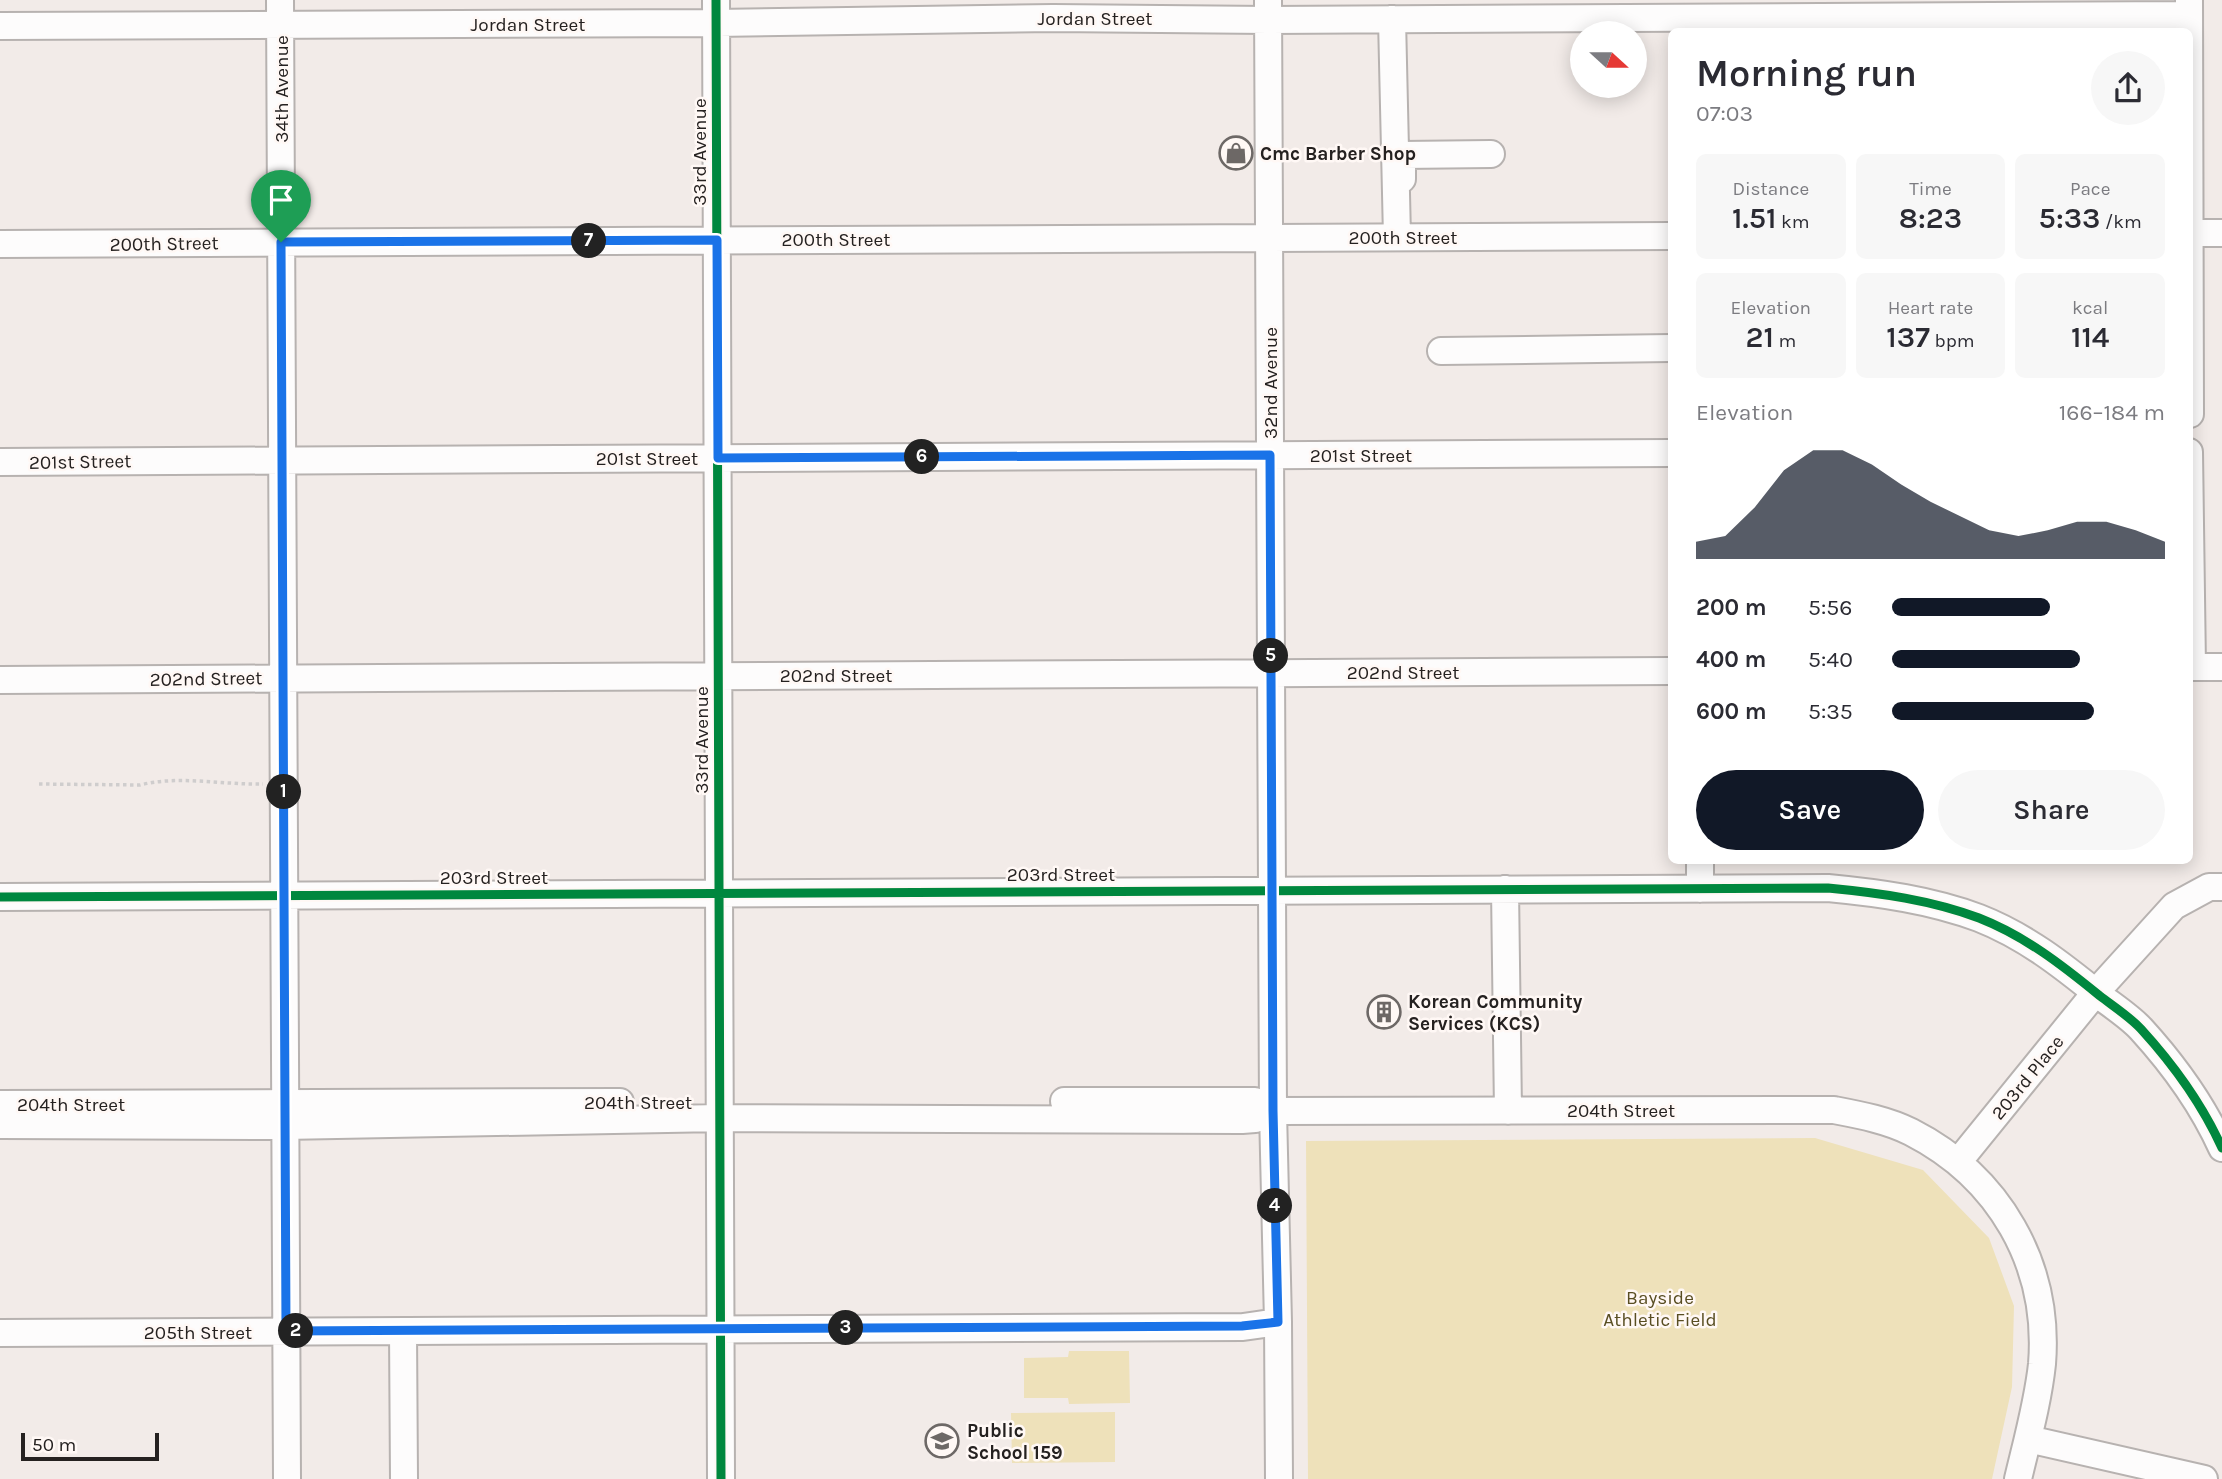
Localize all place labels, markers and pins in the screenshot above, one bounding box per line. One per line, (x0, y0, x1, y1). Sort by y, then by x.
shop icon: Cmc Barber Shop (1217, 134, 1255, 172)
place label: Cmc Barber Shop (1260, 143, 1416, 165)
pin (251, 170, 311, 242)
pin: 7 (572, 224, 606, 258)
pin: 6 (904, 440, 940, 475)
pin: 5 (1254, 638, 1288, 674)
pin: 1 (266, 774, 302, 810)
place label: Korean Community Services (KCS) (1408, 991, 1583, 1035)
building icon: Korean Community Services (KCS) (1365, 993, 1403, 1031)
pin: 4 (1258, 1188, 1292, 1224)
pin: 3 (828, 1310, 864, 1346)
pin: 2 (278, 1314, 314, 1348)
place label: Public School 159 (967, 1420, 1063, 1464)
school or university icon: Public School 159 (923, 1422, 961, 1460)

